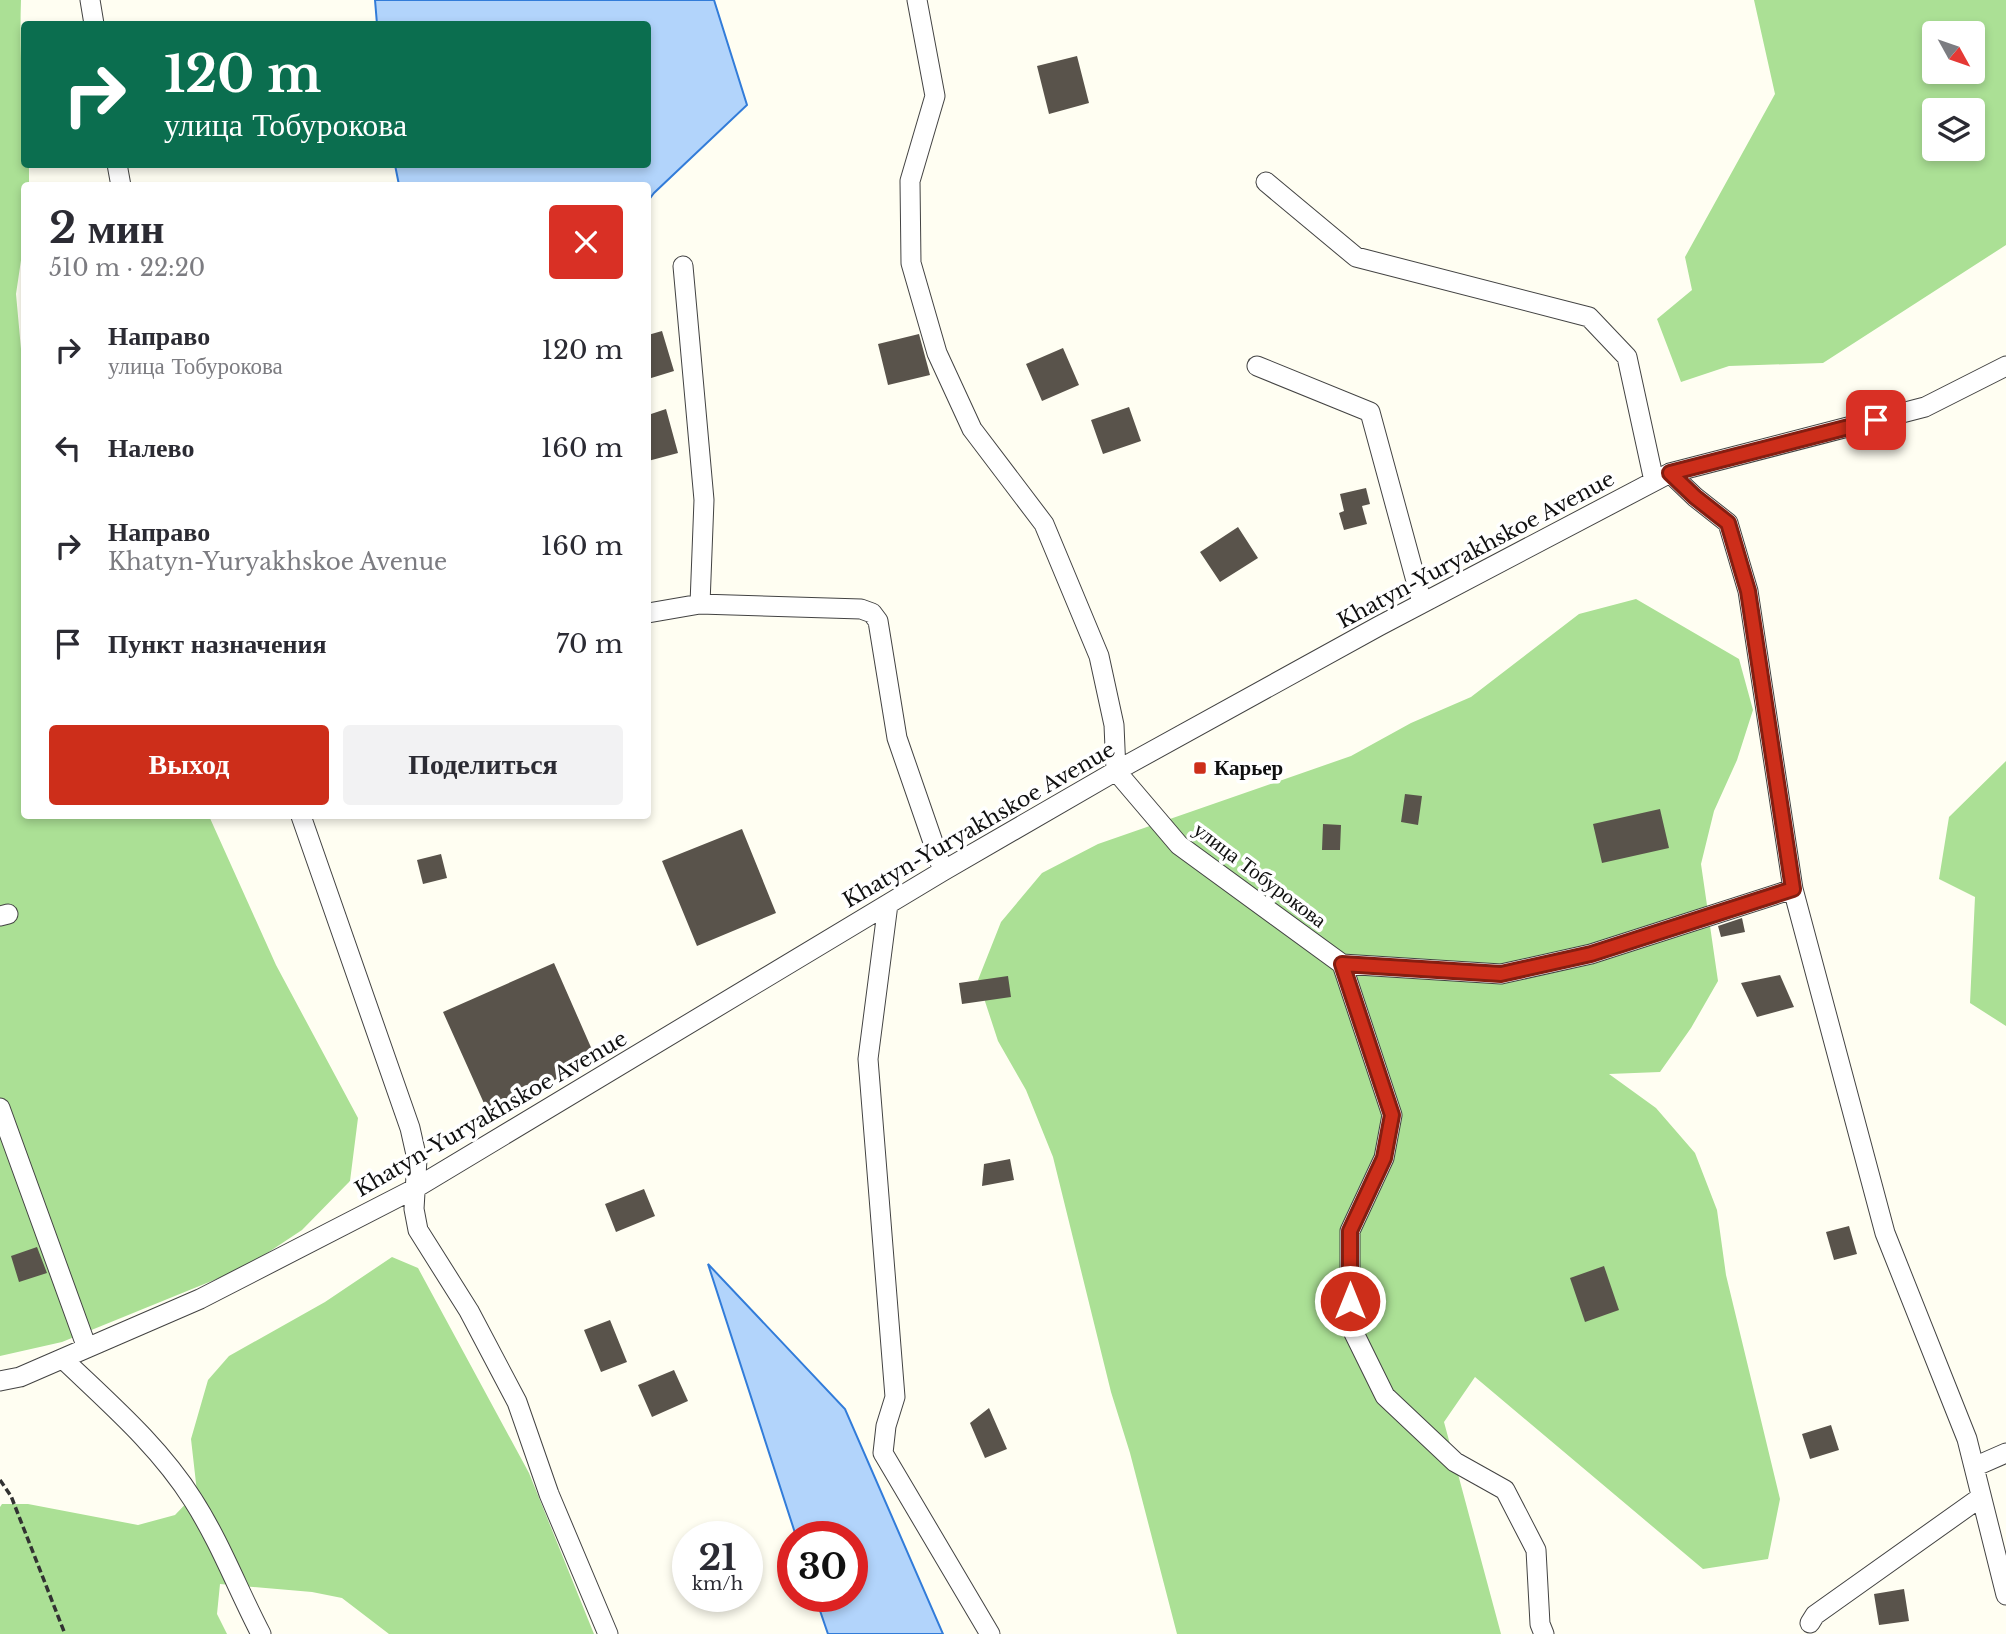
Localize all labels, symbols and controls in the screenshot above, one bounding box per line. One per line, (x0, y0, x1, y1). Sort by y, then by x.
north arrow (1922, 21, 1984, 84)
map controls (1922, 21, 1985, 161)
text: 120 m (164, 44, 322, 105)
icon: right (49, 49, 140, 140)
button: layers (1922, 98, 1985, 161)
text: улица Тобурокова (164, 105, 407, 145)
text: 2 мин (49, 202, 165, 254)
button: close (549, 205, 623, 279)
text: 510 m · 22:20 (49, 254, 205, 282)
text: Направо (108, 320, 210, 352)
icon: right (49, 331, 87, 369)
text: 120 m (541, 334, 623, 366)
text: улица Тобурокова (108, 352, 283, 380)
pin (1846, 390, 1906, 450)
icon: arrive (1857, 401, 1895, 439)
icon: left (49, 429, 87, 467)
text: Налево (108, 432, 194, 464)
text: 160 m (541, 432, 623, 464)
street label: Khatyn-Yuryakhskoe Avenue (1333, 466, 1619, 634)
text: Направо (108, 516, 210, 548)
icon: right (49, 527, 87, 565)
text: 160 m (541, 530, 623, 562)
text: Khatyn-Yuryakhskoe Avenue (108, 548, 447, 576)
icon: arrive (49, 625, 87, 663)
text: Пункт назначения (108, 628, 326, 660)
text: 70 m (556, 628, 623, 660)
button: Выход (49, 725, 329, 805)
button: Поделиться (343, 725, 623, 805)
street label: Khatyn-Yuryakhskoe Avenue (838, 736, 1120, 914)
place label: Карьер (1214, 755, 1283, 781)
marker: Карьер (1192, 760, 1208, 776)
street label: улица Тобурокова (1188, 817, 1332, 934)
street label: Khatyn-Yuryakhskoe Avenue (350, 1025, 632, 1203)
position arrow (1313, 1264, 1387, 1338)
speed limit sign: 30 (777, 1521, 868, 1612)
text: 21 (698, 1536, 737, 1579)
text: km/h (692, 1573, 743, 1595)

